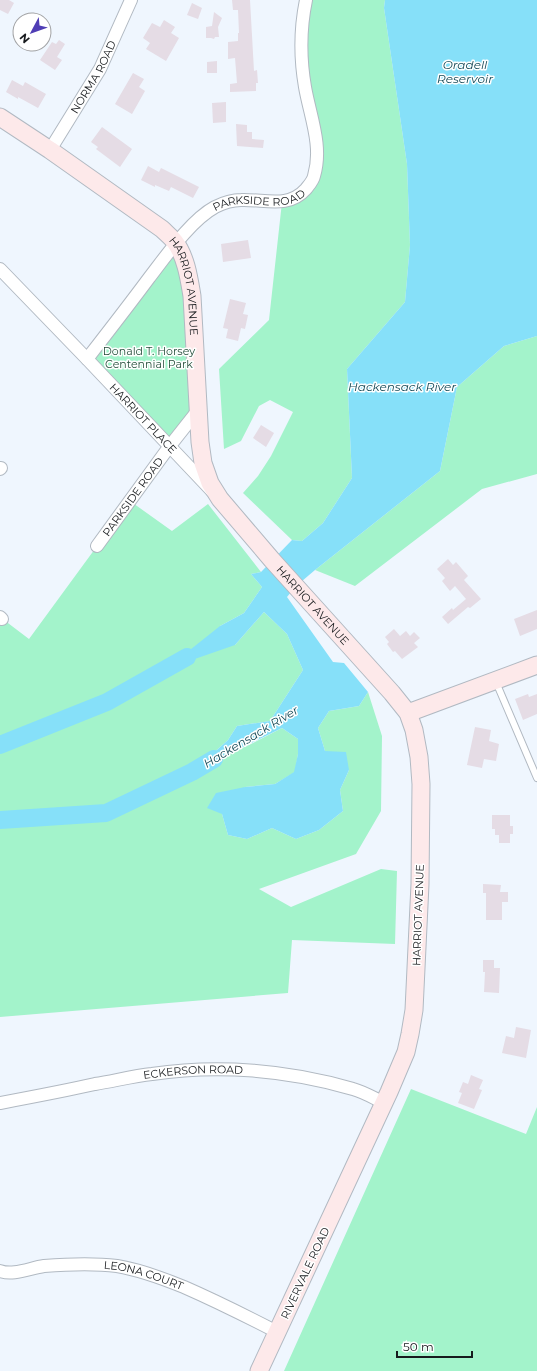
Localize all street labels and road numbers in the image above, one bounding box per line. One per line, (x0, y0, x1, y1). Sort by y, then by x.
street label: NORMA ROAD (67, 38, 119, 116)
street label: PARKSIDE ROAD (210, 186, 308, 214)
street label: HARRIOT AVENUE (166, 234, 201, 336)
street label: HARRIOT PLACE (107, 380, 180, 457)
street label: PARKSIDE ROAD (99, 454, 166, 539)
street label: HARRIOT AVENUE (273, 563, 352, 648)
street label: HARRIOT AVENUE (409, 864, 427, 966)
street label: ECKERSON ROAD (142, 1062, 243, 1082)
street label: RIVERVALE ROAD (278, 1225, 332, 1321)
street label: LEONA COURT (103, 1258, 186, 1293)

